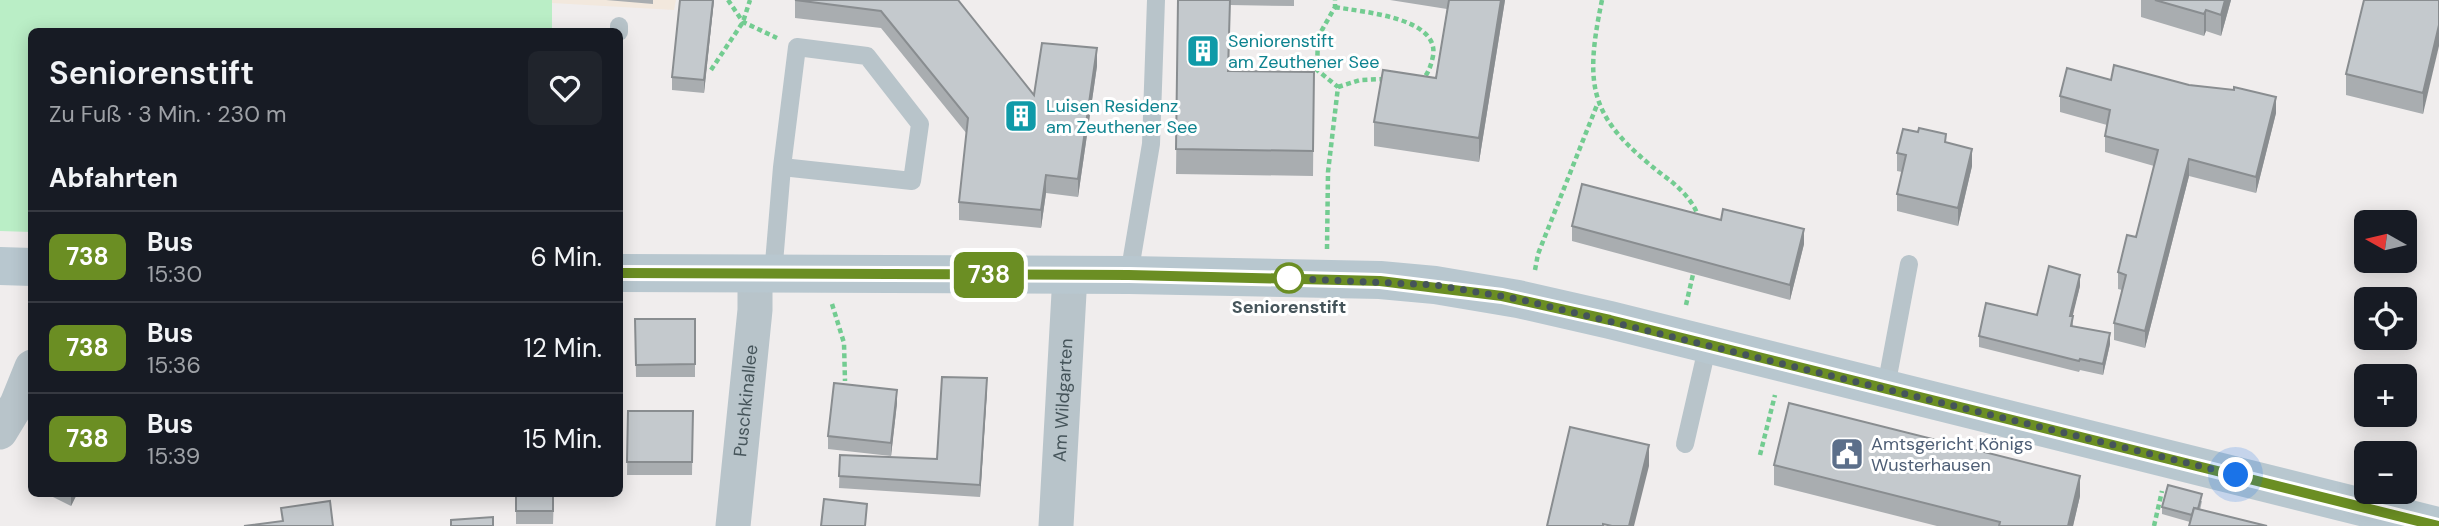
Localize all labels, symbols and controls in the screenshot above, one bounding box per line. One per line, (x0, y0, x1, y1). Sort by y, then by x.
place label: Seniorenstift am Zeuthener See (1228, 29, 1379, 74)
building icon: Seniorenstift am Zeuthener See (1184, 32, 1222, 70)
text: Seniorenstift (49, 51, 254, 94)
button: heart (528, 51, 602, 125)
place label: Luisen Residenz am Zeuthener See (1046, 94, 1197, 139)
building icon: Luisen Residenz am Zeuthener See (1002, 97, 1040, 135)
text: Zu Fuß · 3 Min. · 230 m (49, 99, 286, 129)
text: Abfahrten (49, 161, 178, 195)
north arrow (2354, 210, 2417, 273)
map controls (2354, 210, 2417, 504)
text: Bus (147, 225, 193, 259)
text: 6 Min. (531, 240, 602, 274)
text: 738 (66, 241, 109, 272)
line badge: 738 (949, 252, 1029, 298)
text: 15:30 (147, 259, 202, 289)
text: 738 (968, 259, 1010, 290)
marker: Seniorenstift (1274, 263, 1304, 293)
button: locate (2354, 287, 2417, 350)
place label: Seniorenstift (1232, 295, 1346, 319)
text: Bus (147, 316, 193, 350)
text: 12 Min. (524, 331, 602, 365)
text: 738 (66, 332, 109, 363)
street label: Am Wildgarten (1048, 338, 1078, 463)
street label: Puschkinallee (728, 343, 763, 458)
text: 15:36 (147, 350, 201, 380)
button: + (2354, 364, 2417, 427)
text: Bus (147, 407, 193, 441)
text: 15 Min. (523, 422, 602, 456)
text: 738 (66, 423, 109, 454)
place label: Amtsgericht Königs Wusterhausen (1871, 432, 2033, 477)
public building icon: Amtsgericht Königs Wusterhausen (1828, 435, 1866, 473)
text: 15:39 (147, 441, 200, 471)
button: − (2354, 441, 2417, 504)
your location (2218, 457, 2253, 492)

